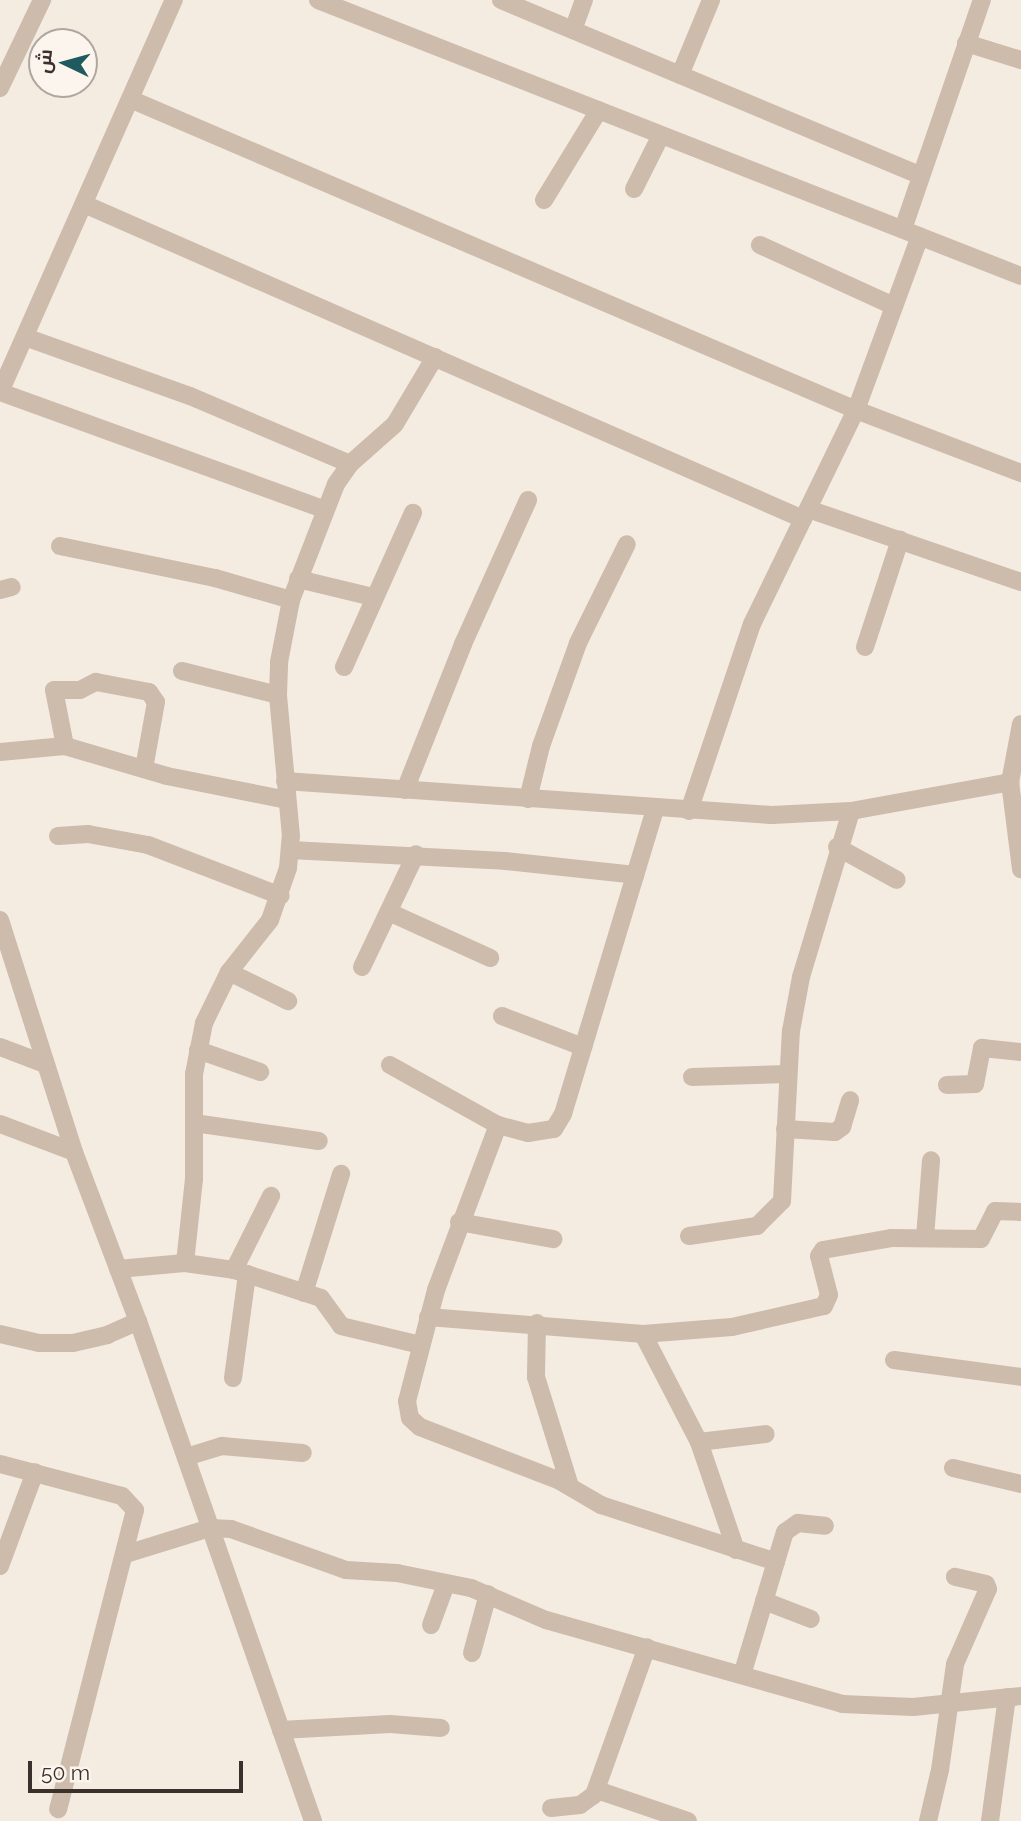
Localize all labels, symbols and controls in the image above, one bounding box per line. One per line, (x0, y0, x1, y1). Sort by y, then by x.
north arrow (28, 28, 98, 98)
text: ش (32, 48, 56, 74)
scale bar (32, 1748, 247, 1792)
text: 50 m (41, 1760, 90, 1785)

